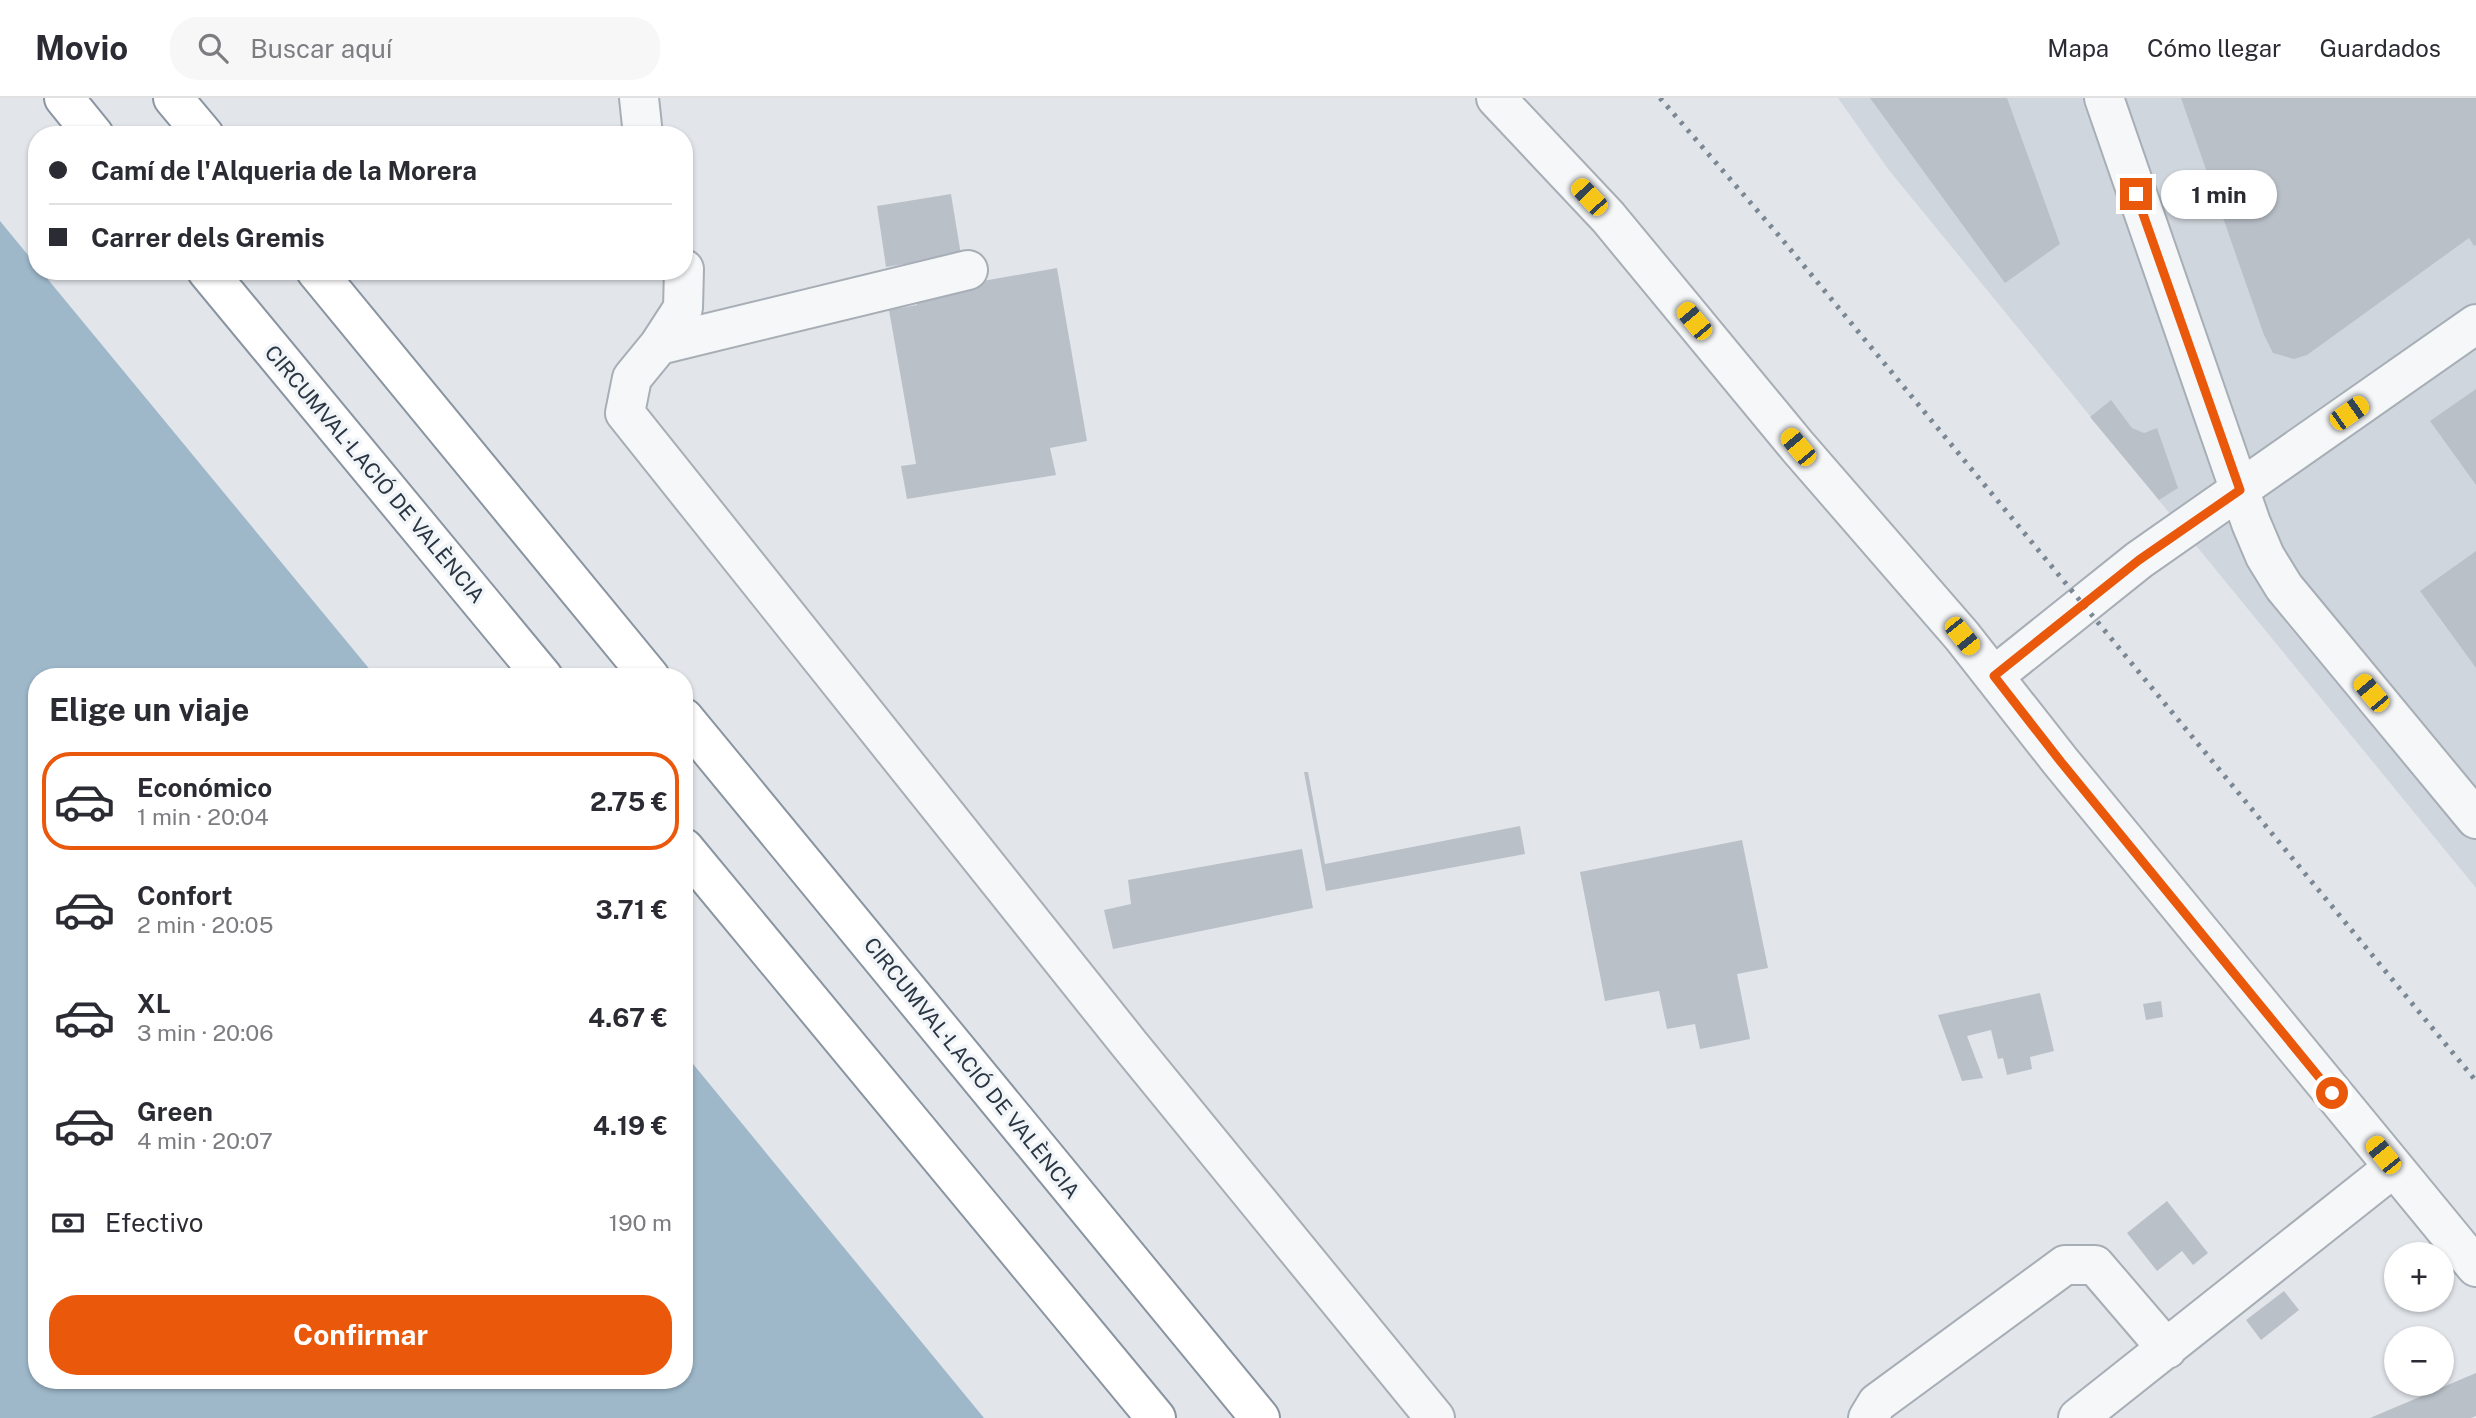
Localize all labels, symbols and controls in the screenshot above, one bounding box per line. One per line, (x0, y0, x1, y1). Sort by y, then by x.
search box (170, 17, 660, 80)
text: Movio (35, 29, 128, 67)
icon: search (194, 29, 232, 67)
text: Buscar aquí (250, 33, 392, 64)
text: Mapa (2047, 34, 2109, 62)
text: Cómo llegar (2147, 34, 2281, 62)
text: Guardados (2319, 34, 2441, 62)
text: Camí de l'Alqueria de la Morera (91, 155, 477, 186)
callout: 1 min (2160, 170, 2276, 218)
car (1567, 174, 1612, 220)
route end (2120, 178, 2152, 210)
text: 1 min (2191, 181, 2247, 208)
text: Carrer dels Gremis (91, 222, 325, 253)
car (1673, 298, 1716, 344)
street label: CIRCUMVAL·LACIÓ DE VALÈNCIA (260, 340, 490, 608)
car (2326, 392, 2373, 434)
car (1777, 424, 1820, 470)
car (1941, 613, 1984, 659)
car (2350, 670, 2393, 716)
text: Elige un viaje (49, 691, 249, 728)
icon: car (53, 770, 116, 833)
text: Económico (137, 772, 272, 803)
text: 2.75 € (590, 786, 668, 817)
text: 1 min · 20:04 (137, 803, 269, 830)
icon: car (53, 878, 116, 941)
text: Confort (137, 880, 233, 911)
text: 3.71 € (595, 894, 668, 925)
text: 2 min · 20:05 (137, 911, 273, 938)
street label: CIRCUMVAL·LACIÓ DE VALÈNCIA (859, 932, 1085, 1204)
icon: car (53, 986, 116, 1049)
text: XL (137, 988, 171, 1019)
text: 4.67 € (588, 1002, 668, 1033)
text: 3 min · 20:06 (137, 1019, 274, 1046)
route start (2316, 1077, 2348, 1109)
icon: car (53, 1094, 116, 1157)
text: Green (137, 1096, 213, 1127)
text: 4.19 € (593, 1110, 668, 1141)
text: 4 min · 20:07 (137, 1127, 273, 1154)
car (2362, 1132, 2405, 1178)
icon: cash (49, 1204, 87, 1242)
text: Efectivo (105, 1207, 203, 1238)
text: 190 m (609, 1209, 672, 1236)
map controls (2384, 1242, 2454, 1396)
button: + (2384, 1242, 2454, 1312)
button: Confirmar (49, 1295, 672, 1375)
button: − (2384, 1326, 2454, 1396)

